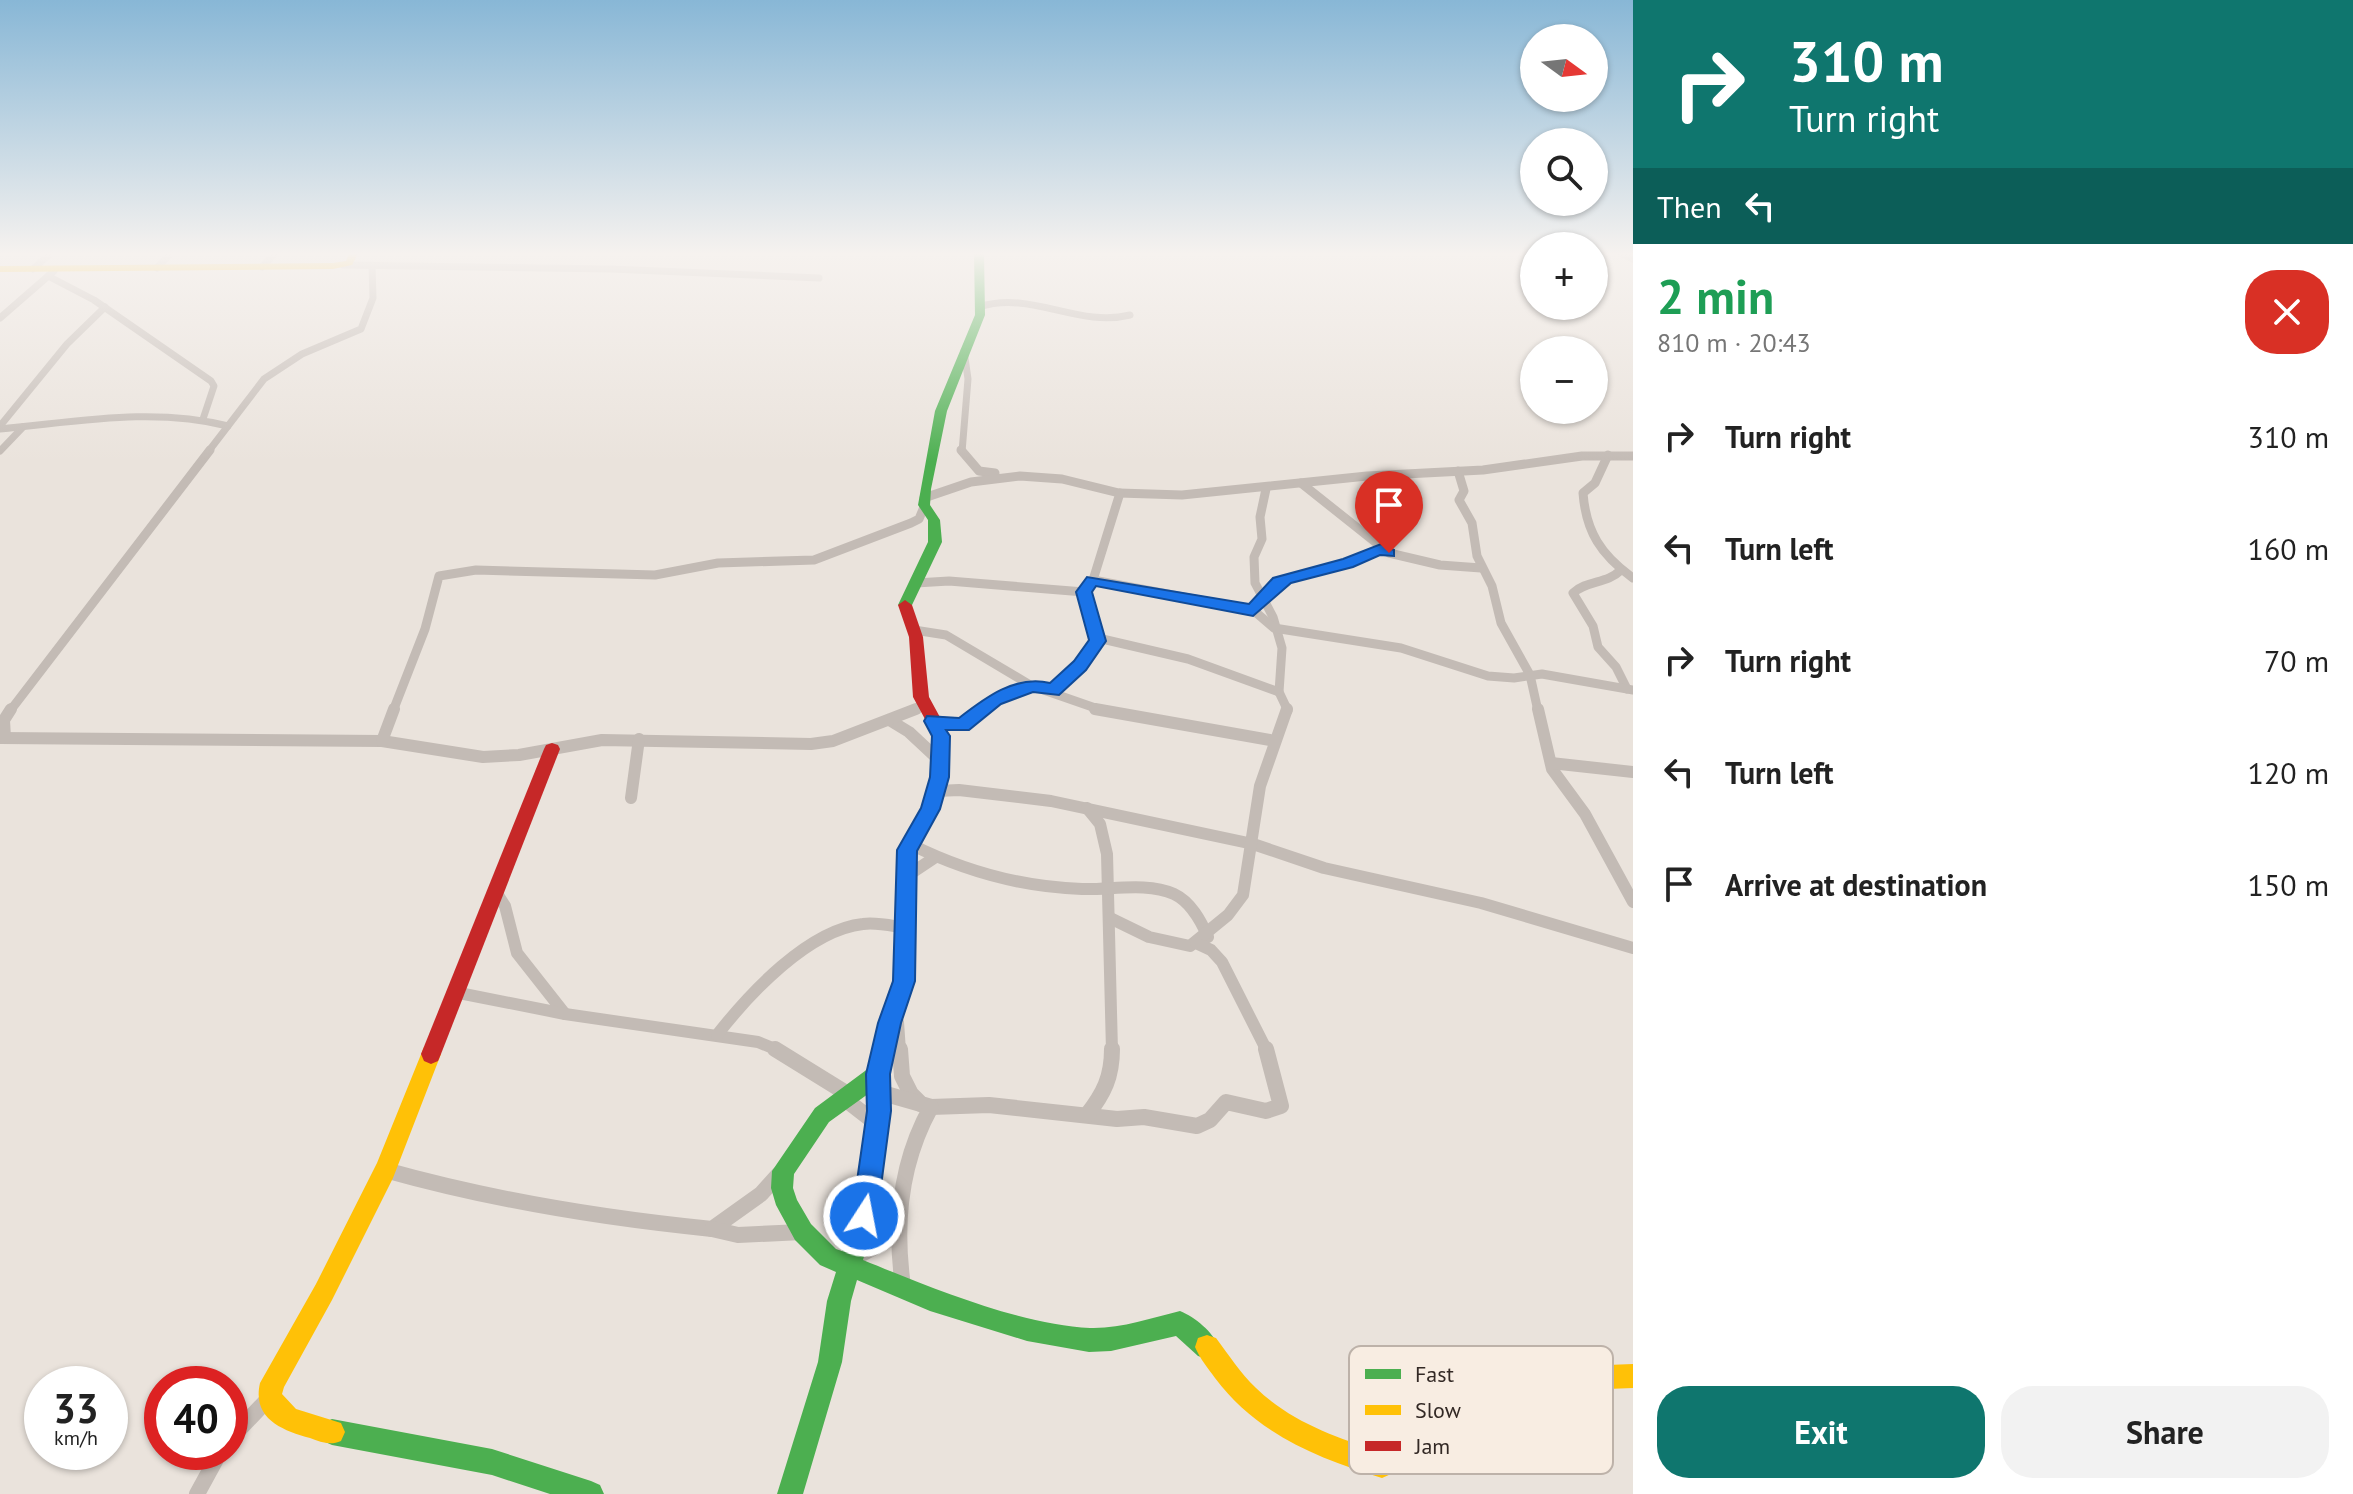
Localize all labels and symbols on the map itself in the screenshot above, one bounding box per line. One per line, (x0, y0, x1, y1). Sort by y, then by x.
north arrow (1520, 24, 1608, 112)
pin (1355, 471, 1423, 553)
position arrow (822, 1174, 906, 1258)
legend (1349, 1346, 1613, 1474)
text: Fast (1415, 1360, 1455, 1388)
speed limit sign: 40 (144, 1366, 248, 1470)
text: Slow (1415, 1396, 1461, 1424)
text: Jam (1414, 1432, 1450, 1460)

